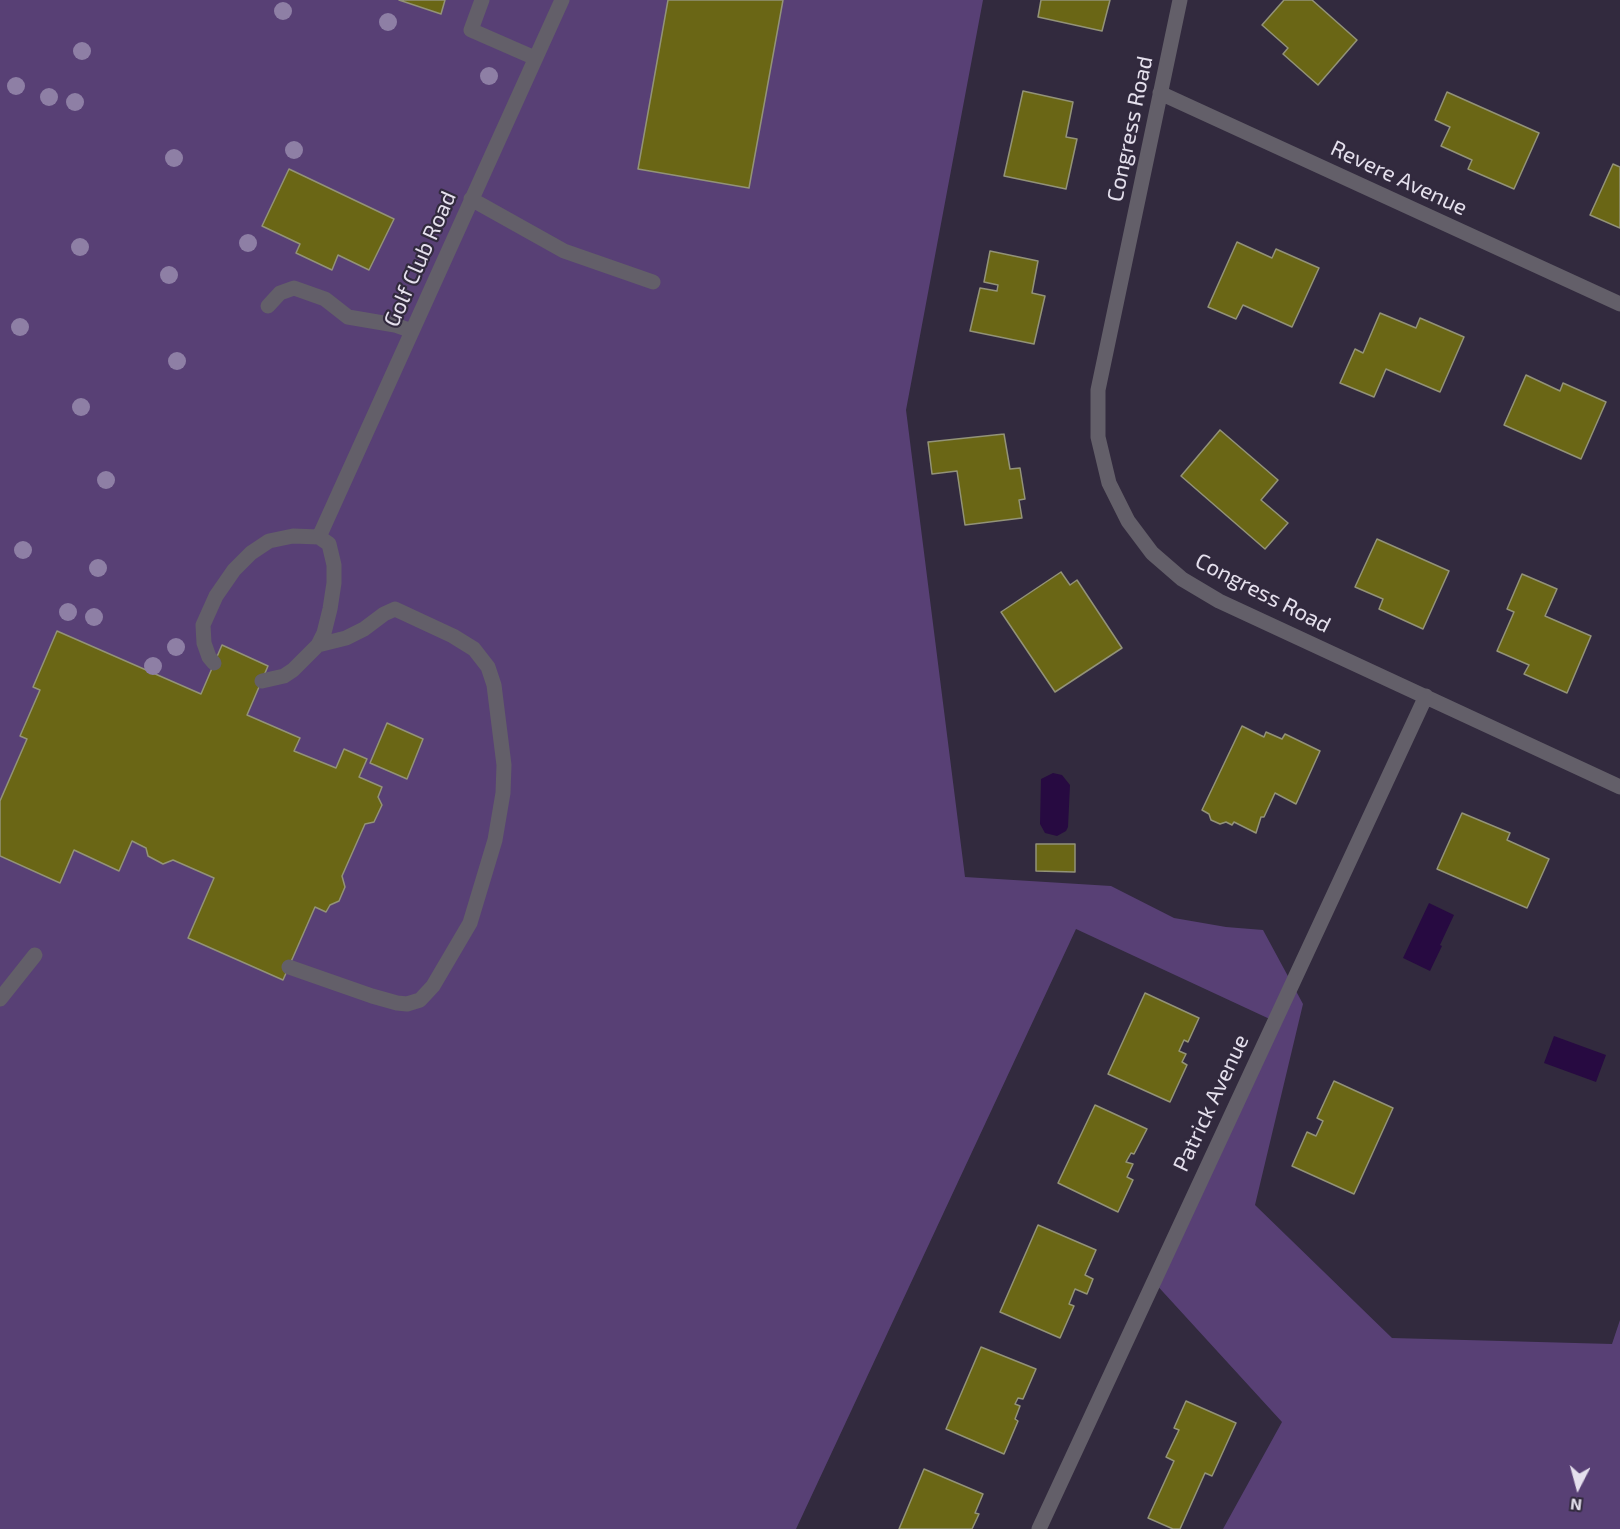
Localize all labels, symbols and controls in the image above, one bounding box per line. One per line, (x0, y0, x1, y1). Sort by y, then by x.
street label: Congress Road (1102, 54, 1158, 204)
street label: Revere Avenue (1327, 135, 1471, 221)
street label: Golf Club Road (378, 187, 462, 331)
street label: Congress Road (1191, 548, 1335, 638)
street label: Patrick Avenue (1168, 1030, 1254, 1176)
north arrow (1548, 1457, 1608, 1517)
text: N (1569, 1495, 1583, 1515)

